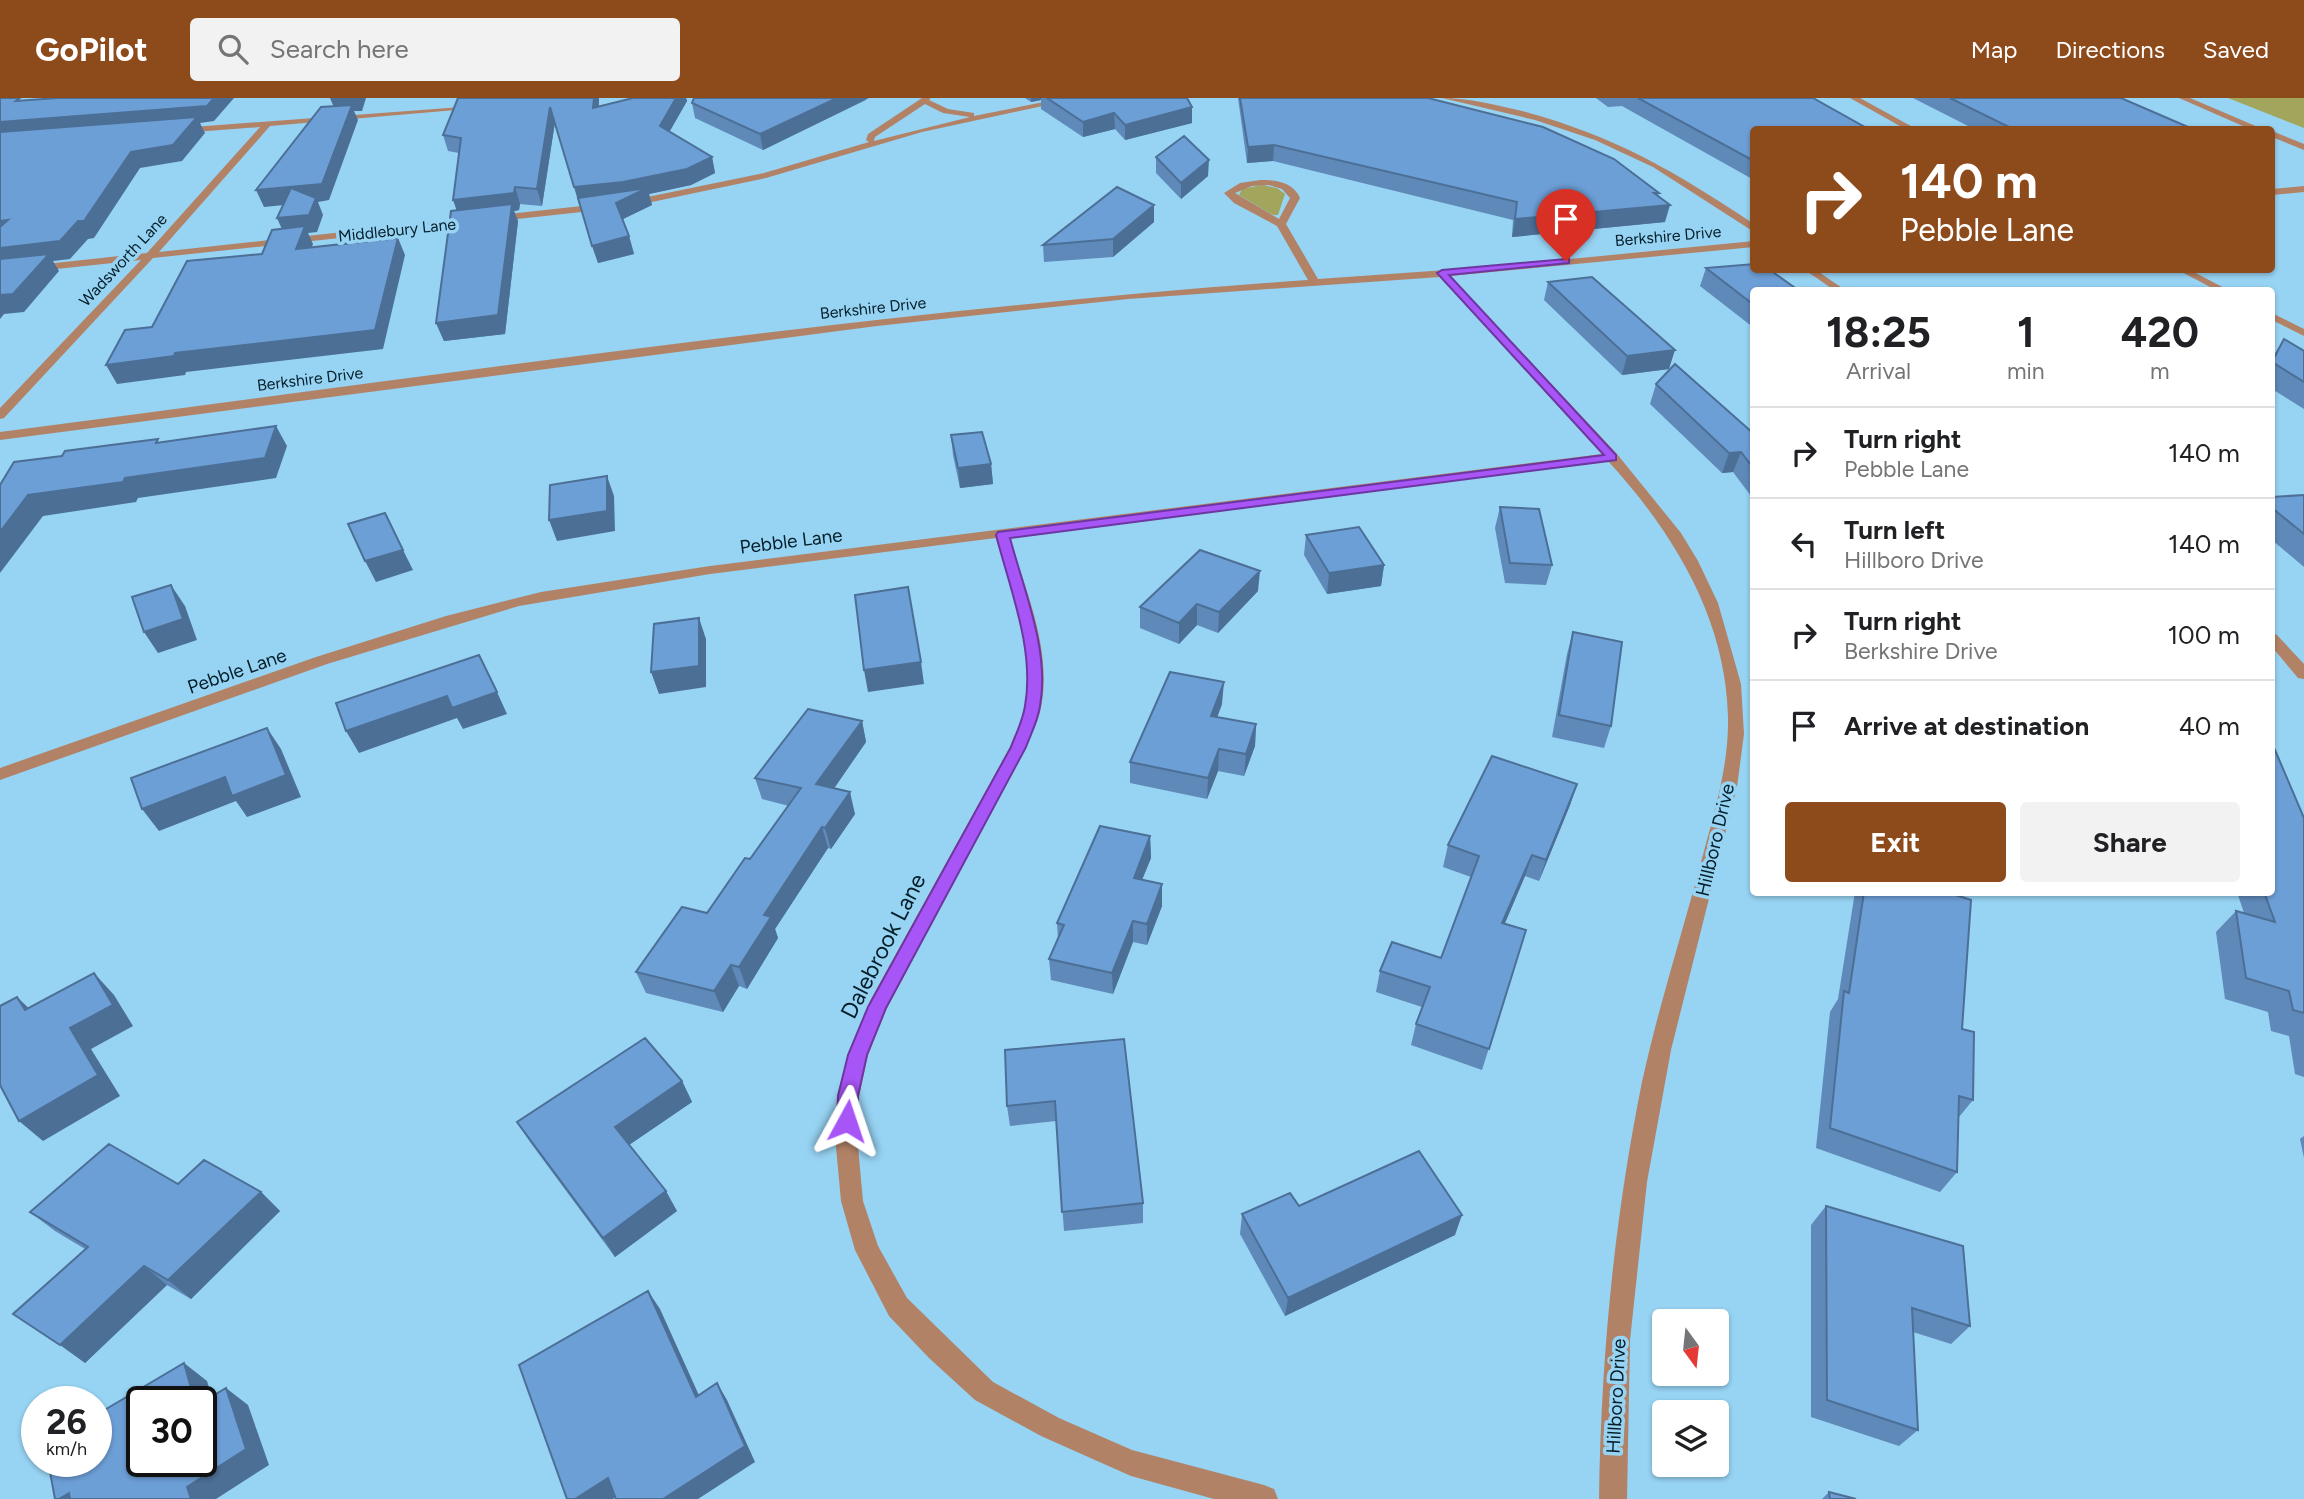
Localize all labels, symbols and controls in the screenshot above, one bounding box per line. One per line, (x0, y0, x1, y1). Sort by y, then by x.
search box (190, 18, 680, 81)
text: GoPilot (35, 30, 148, 69)
icon: search (214, 30, 252, 68)
text: Search here (270, 33, 409, 65)
text: Map (1971, 35, 2017, 64)
text: Directions (2055, 35, 2165, 64)
text: Saved (2203, 35, 2269, 64)
text: 140 m (1900, 151, 2038, 210)
icon: right (1785, 154, 1876, 245)
pin (1536, 189, 1596, 261)
icon: arrive (1547, 200, 1585, 238)
street label: Wadsworth Lane (75, 210, 171, 310)
text: Pebble Lane (1900, 211, 2074, 249)
street label: Middlebury Lane (337, 214, 457, 246)
street label: Berkshire Drive (1614, 222, 1722, 250)
street label: Berkshire Drive (819, 293, 927, 323)
text: 18:25 (1826, 307, 1931, 358)
text: 1 (2017, 307, 2035, 358)
text: 420 (2121, 307, 2199, 358)
text: Arrival (1846, 357, 1911, 385)
text: min (2007, 357, 2045, 385)
text: m (2150, 357, 2170, 385)
street label: Berkshire Drive (256, 363, 364, 395)
text: Turn right (1844, 423, 1961, 455)
icon: right (1785, 434, 1823, 472)
text: 140 m (2168, 437, 2240, 469)
text: Pebble Lane (1844, 455, 1969, 483)
text: Turn left (1844, 514, 1945, 546)
street label: Pebble Lane (738, 523, 844, 559)
icon: left (1785, 525, 1823, 563)
text: 140 m (2168, 528, 2240, 560)
text: Hillboro Drive (1844, 546, 1984, 574)
text: Turn right (1844, 605, 1961, 637)
icon: right (1785, 616, 1823, 654)
text: 100 m (2167, 619, 2240, 651)
text: Berkshire Drive (1844, 637, 1998, 665)
street label: Pebble Lane (184, 643, 290, 699)
icon: arrive (1785, 707, 1823, 745)
text: Arrive at destination (1844, 710, 2089, 742)
text: 40 m (2179, 710, 2240, 742)
street label: Hillboro Drive (1691, 781, 1739, 899)
button: Exit (1785, 802, 2006, 882)
button: Share (2020, 802, 2240, 882)
street label: Dalebrook Lane (834, 869, 932, 1023)
position arrow (810, 1084, 884, 1158)
north arrow (1652, 1309, 1729, 1386)
map controls (1652, 1309, 1729, 1477)
street label: Hillboro Drive (1601, 1338, 1631, 1454)
speed limit sign: 30 (126, 1386, 217, 1477)
button: layers (1652, 1400, 1729, 1477)
text: 26 (46, 1401, 87, 1443)
text: km/h (46, 1438, 87, 1460)

